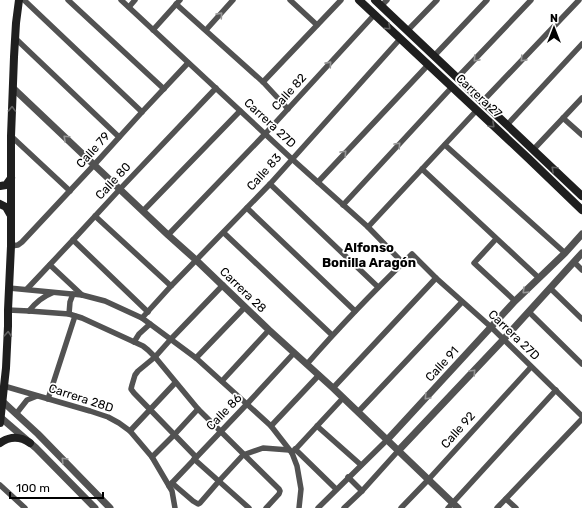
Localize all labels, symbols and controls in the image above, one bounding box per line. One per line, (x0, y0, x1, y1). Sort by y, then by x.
north arrow (534, 8, 574, 48)
one-way arrow (215, 12, 222, 20)
text: N (550, 12, 558, 25)
one-way arrow (383, 22, 390, 29)
one-way arrow (473, 54, 481, 62)
one-way arrow (520, 54, 528, 62)
one-way arrow (325, 61, 332, 69)
street label: Calle 82 (269, 71, 309, 113)
street label: Carrera 27 (453, 71, 505, 121)
street label: Carrera 27D (241, 95, 299, 151)
one-way arrow (8, 106, 16, 112)
one-way arrow (488, 121, 495, 128)
street label: Calle 79 (73, 129, 113, 171)
one-way arrow (63, 136, 71, 143)
one-way arrow (393, 142, 401, 150)
one-way arrow (340, 150, 347, 158)
street label: Calle 83 (244, 151, 284, 193)
street label: Calle 80 (92, 160, 134, 202)
one-way arrow (551, 167, 559, 174)
district label: Alfonso Bonilla Aragón (322, 240, 416, 270)
street label: Carrera 28 (217, 264, 269, 316)
one-way arrow (522, 287, 530, 294)
street label: Carrera 27D (485, 307, 543, 363)
one-way arrow (3, 331, 12, 337)
street label: Calle 91 (422, 344, 462, 384)
one-way arrow (468, 369, 476, 377)
street label: Carrera 28D (47, 381, 115, 415)
street label: Calle 86 (203, 391, 245, 433)
one-way arrow (425, 392, 432, 399)
street label: Calle 92 (438, 409, 478, 451)
one-way arrow (61, 457, 69, 465)
scale bar (10, 474, 103, 500)
text: 100 m (16, 481, 50, 495)

